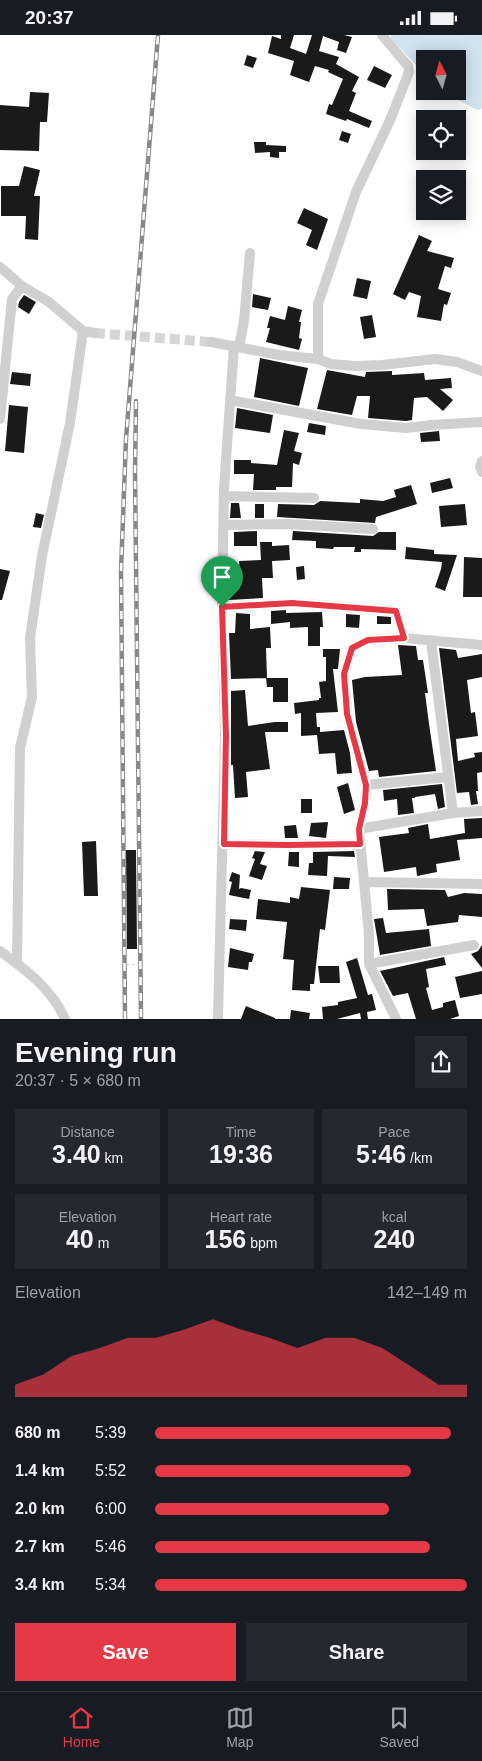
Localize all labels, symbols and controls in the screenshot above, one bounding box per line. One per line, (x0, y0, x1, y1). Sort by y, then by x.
text: 20:37 (25, 7, 74, 28)
north arrow (416, 50, 466, 100)
map controls (416, 50, 466, 220)
button: locate (416, 110, 466, 160)
button: layers (416, 170, 466, 220)
pin (201, 556, 243, 607)
icon: arrive (208, 563, 236, 591)
button: share (415, 1036, 467, 1088)
text: Evening run (15, 1037, 177, 1068)
text: 20:37 · 5 × 680 m (15, 1072, 141, 1089)
text: Distance (60, 1124, 115, 1140)
text: Time (226, 1124, 256, 1140)
text: Pace (378, 1124, 410, 1140)
text: 3.40 (52, 1140, 101, 1168)
text: 19:36 (209, 1140, 273, 1168)
text: 5:46 (356, 1140, 406, 1168)
text: km (101, 1150, 123, 1166)
text: /km (406, 1150, 433, 1166)
text: Elevation (59, 1209, 116, 1225)
text: Heart rate (210, 1209, 272, 1225)
text: kcal (382, 1209, 407, 1225)
text: 40 (66, 1225, 94, 1253)
text: 156 (205, 1225, 246, 1253)
text: 240 (373, 1225, 415, 1253)
text: m (94, 1235, 109, 1251)
text: bpm (246, 1235, 277, 1251)
text: Elevation (15, 1284, 81, 1301)
text: 142–149 m (387, 1284, 467, 1301)
text: 680 m (15, 1424, 60, 1441)
text: 5:39 (95, 1424, 126, 1441)
text: 1.4 km (15, 1462, 65, 1479)
text: 5:52 (95, 1462, 126, 1479)
text: 2.0 km (15, 1500, 65, 1517)
text: 6:00 (95, 1500, 126, 1517)
text: 2.7 km (15, 1538, 65, 1555)
text: 5:46 (95, 1538, 126, 1555)
text: 3.4 km (15, 1576, 65, 1593)
text: 5:34 (95, 1576, 126, 1593)
button: Save (15, 1623, 236, 1681)
button: Share (246, 1623, 467, 1681)
tab: Home (63, 1704, 100, 1750)
tab: Map (226, 1704, 254, 1750)
tab: Saved (379, 1704, 419, 1750)

